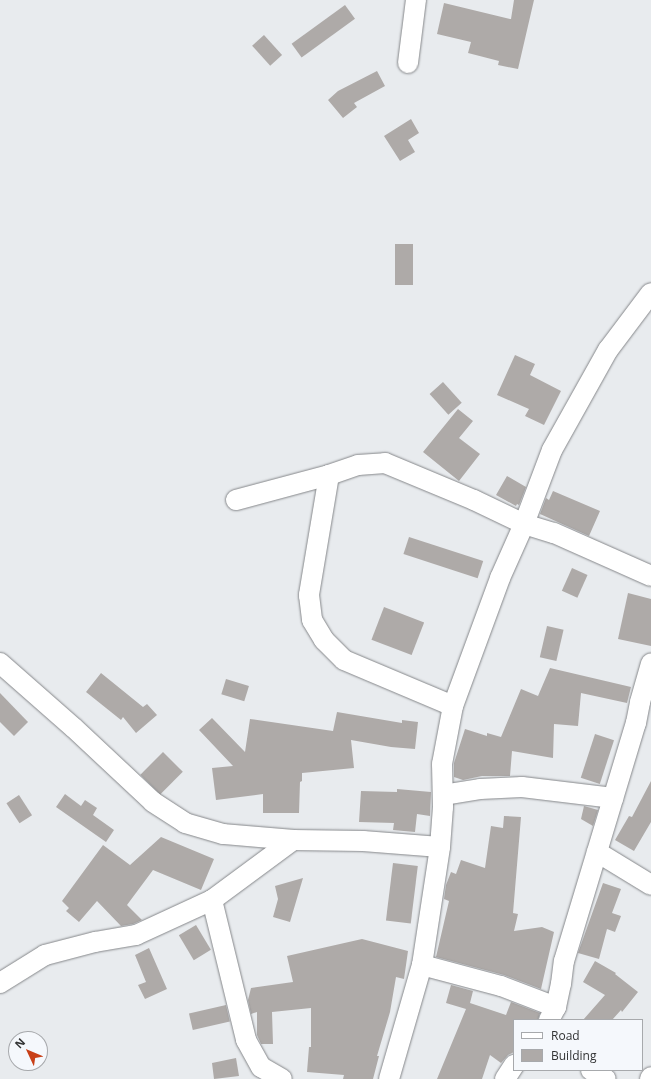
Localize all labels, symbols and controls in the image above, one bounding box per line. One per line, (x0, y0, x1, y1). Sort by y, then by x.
legend (513, 1019, 643, 1071)
text: Road (551, 1027, 580, 1044)
north arrow (8, 1031, 48, 1071)
text: N (11, 1035, 28, 1051)
text: Building (551, 1047, 596, 1064)

